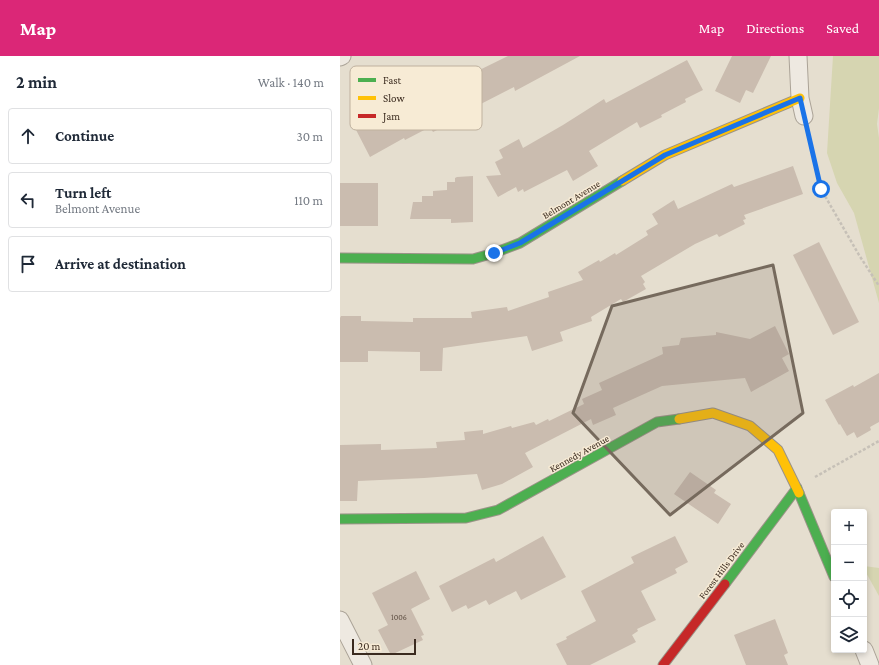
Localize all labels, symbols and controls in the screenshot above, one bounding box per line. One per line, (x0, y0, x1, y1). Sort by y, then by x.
text: Map (20, 18, 56, 39)
text: Map (699, 20, 724, 36)
text: Directions (746, 20, 804, 36)
text: Saved (826, 20, 859, 36)
legend (350, 66, 482, 130)
text: 2 min (16, 73, 57, 92)
text: Fast (383, 74, 402, 86)
text: Walk · 140 m (258, 75, 324, 90)
text: Slow (383, 92, 405, 104)
text: Jam (382, 110, 400, 123)
icon: ahead (17, 125, 39, 147)
text: Continue (55, 128, 114, 144)
text: 30 m (297, 129, 323, 144)
street label: Belmont Avenue (540, 178, 603, 221)
route start (812, 180, 830, 198)
text: Turn left (55, 185, 111, 201)
icon: left (17, 189, 39, 211)
text: 110 m (294, 193, 323, 208)
text: Belmont Avenue (55, 201, 140, 216)
route end (485, 244, 503, 262)
icon: arrive (17, 253, 39, 275)
text: Arrive at destination (55, 256, 186, 272)
street label: Kennedy Avenue (548, 432, 611, 474)
map controls (831, 509, 867, 653)
button: + (831, 509, 867, 545)
street label: Forest Hills Drive (696, 539, 747, 601)
button: − (831, 545, 867, 581)
button: locate (831, 581, 867, 617)
house number: 1006 (391, 613, 407, 622)
button: layers (831, 617, 867, 653)
scale bar (352, 637, 416, 656)
text: 20 m (358, 640, 380, 652)

